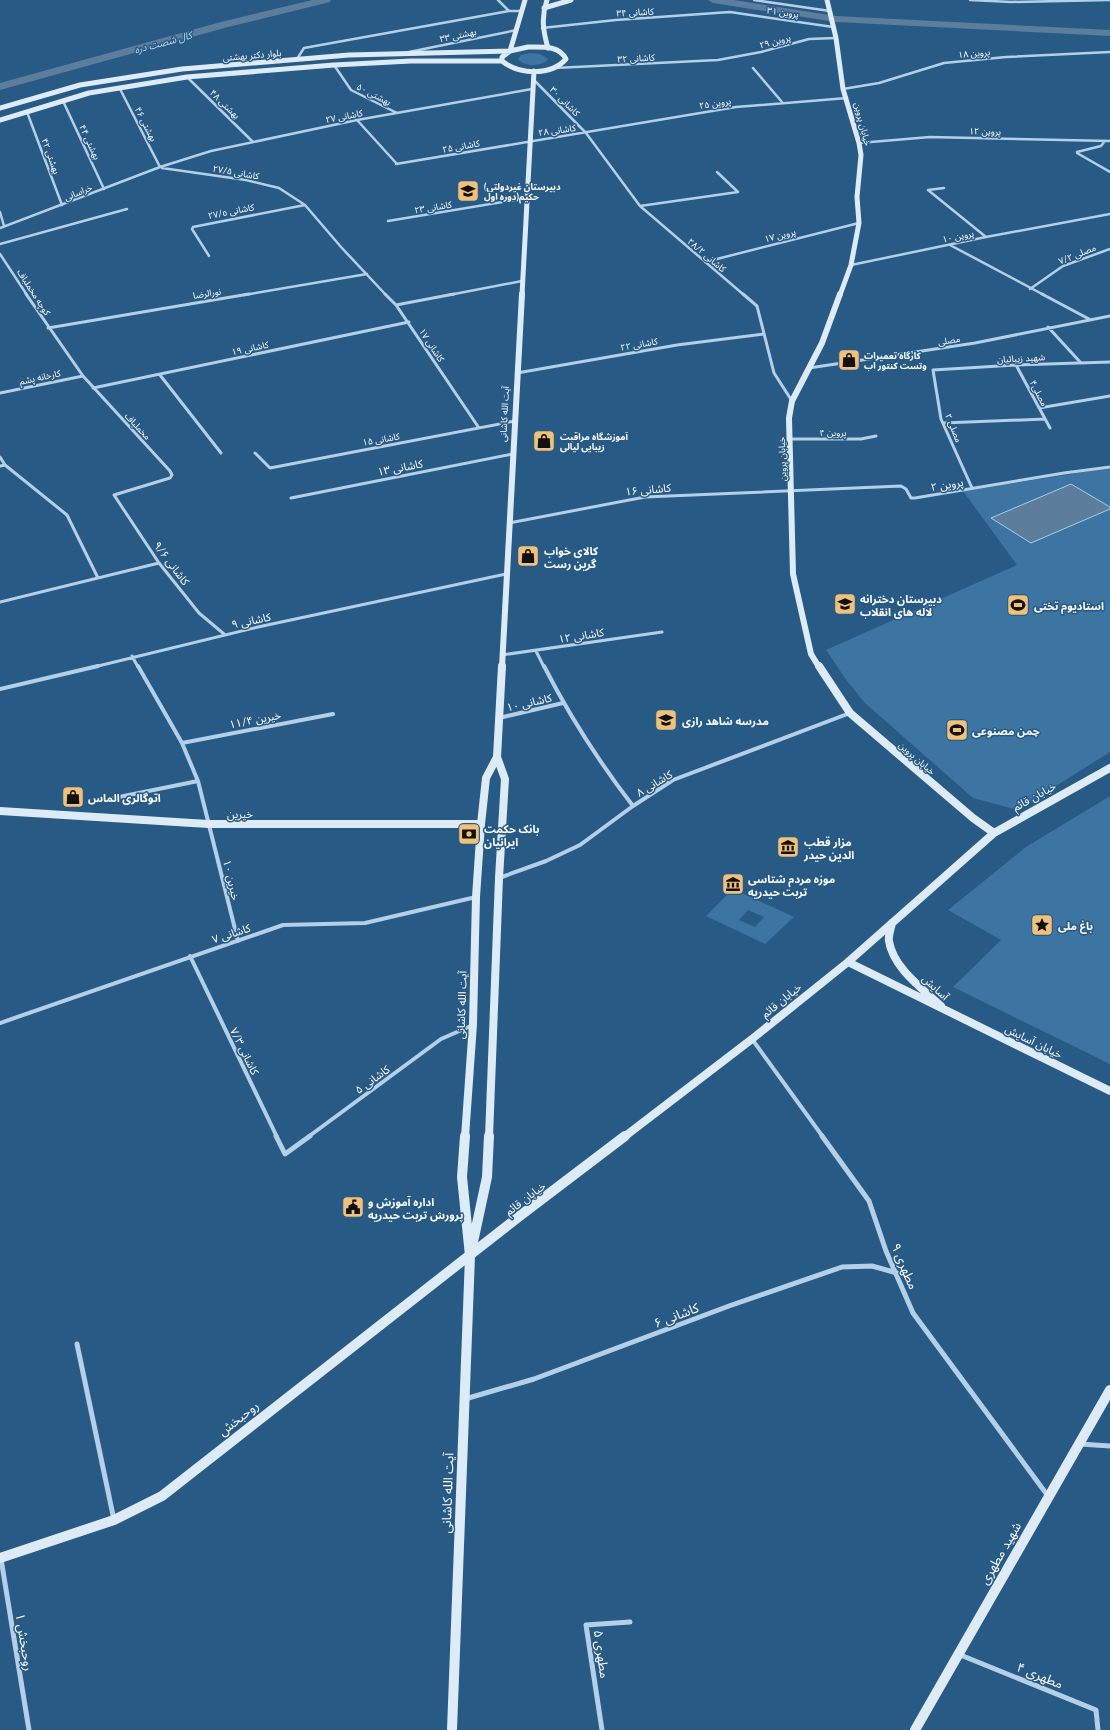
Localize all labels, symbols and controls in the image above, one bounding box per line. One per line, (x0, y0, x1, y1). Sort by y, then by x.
street label: پروین ۳۱ (766, 4, 800, 21)
street label: کاشانی ۳۴ (616, 6, 654, 18)
street label: بهشتی ۳۳ (439, 26, 477, 44)
water label: کال شصت دره (133, 28, 195, 56)
street label: پروین ۲۹ (758, 31, 793, 52)
street label: پروین ۱۸ (958, 46, 991, 61)
street label: بلوار دکتر بهشتی (222, 47, 282, 64)
street label: کاشانی ۳۲ (617, 52, 655, 64)
street label: بهشتی ۵۰ (355, 81, 393, 107)
street label: کاشانی ۳۰ (548, 84, 582, 118)
street label: بهشتی ۴۸ (208, 87, 242, 121)
street label: پروین ۲۵ (698, 95, 732, 112)
street label: خیابان پروین (851, 101, 874, 147)
street label: بهشتی ۴۶ (133, 105, 159, 143)
street label: کاشانی ۲۷ (324, 107, 364, 125)
street label: کاشانی ۲۸ (538, 122, 577, 138)
street label: بهشتی ۴۴ (77, 123, 103, 161)
street label: پروین ۱۲ (969, 125, 1001, 138)
street label: بهشتی ۴۲ (39, 137, 63, 175)
street label: کاشانی ۲۵ (442, 137, 481, 155)
street label: کاشانی ۲۷/۵ (212, 163, 260, 182)
school or university icon: (دبیرستان غيردولتی حکیم(دوره اول (455, 178, 481, 204)
street label: خراسانی (62, 181, 94, 204)
place label: (دبیرستان غيردولتی حکیم(دوره اول (484, 181, 561, 204)
street label: کاشانی ۲۳ (414, 199, 453, 215)
street label: کاشانی ٢٧/٥ (207, 201, 255, 221)
street label: پروین ۱۷ (763, 226, 797, 245)
street label: پروین ۱۰ (941, 227, 975, 246)
street label: کاشانی ۲۸/۲ (686, 236, 729, 274)
street label: مصلی ۷/۲ (1057, 241, 1098, 266)
street label: کوچه مخملباف (14, 267, 53, 318)
street label: نورالرضا (192, 285, 222, 302)
street label: کاشانی ۱۷ (417, 326, 447, 364)
street label: مصلی (937, 333, 961, 347)
street label: کاشانی ۲۲ (620, 335, 659, 353)
street label: کاشانی ۱۹ (230, 339, 270, 357)
shop icon: کارگاه تعمیرات وتست کنتور اب (836, 347, 862, 373)
place label: کارگاه تعمیرات وتست کنتور اب (864, 350, 927, 372)
street label: شهید زیبائیان (997, 351, 1045, 366)
street label: کارخانه پشم (18, 367, 62, 389)
street label: مصلی۴ (1028, 378, 1050, 408)
street label: آیت الله کاشانی (497, 385, 511, 442)
street label: مخملباف (123, 410, 153, 442)
street label: مصلی ۲ (943, 412, 965, 444)
street label: پروین ۴ (820, 427, 847, 439)
shop icon: آموزشگاه مراقبت زیبایی لیالی (531, 428, 557, 454)
street label: کاشانی ۱۵ (362, 430, 401, 448)
place label: آموزشگاه مراقبت زیبایی لیالی (560, 431, 629, 453)
street label: خیابان پروین (776, 437, 789, 481)
street label: کاشانی ۱۳ (376, 456, 424, 479)
street label: پروین ۲ (930, 475, 965, 495)
street label: کاشانی ۱۶ (625, 480, 672, 498)
street label: کاشانی ۹/۶ (151, 539, 193, 588)
shop icon: کالای خواب گرین رست (515, 543, 541, 569)
place label: کالای خواب گرین رست (544, 544, 599, 571)
school or university icon: دبیرستان دخترانه لاله های انقلاب (832, 591, 858, 617)
place label: دبیرستان دخترانه لاله های انقلاب (860, 592, 942, 619)
sports icon: استادیوم تختی (1005, 592, 1031, 618)
place label: استادیوم تختی (1034, 599, 1104, 615)
street label: کاشانی ۹ (230, 609, 272, 631)
street label: کاشانی ۱۲ (557, 625, 605, 646)
street label: کاشانی ۱۰ (505, 690, 554, 714)
school or university icon: مدرسه شاهد رازی (653, 707, 679, 733)
street label: خیرین ۱۱/۴ (228, 708, 283, 731)
place label: مدرسه شاهد رازی (682, 714, 769, 728)
sports icon: چمن مصنوعی (944, 717, 970, 743)
place label: چمن مصنوعی (972, 724, 1040, 738)
street label: خیابان پروین (896, 739, 937, 778)
street label: کاشانی ۸ (634, 767, 675, 800)
street label: خیابان قائم (1010, 779, 1060, 816)
shop icon: اتوگالری الماس (60, 784, 86, 810)
place label: اتوگالری الماس (88, 791, 161, 805)
street label: خیرین (227, 807, 253, 821)
bank icon: بانک حکمت ایرانیان (456, 821, 482, 847)
place label: بانک حکمت ایرانیان (484, 822, 540, 849)
museum icon: مزار قطب الدین حیدر (775, 834, 801, 860)
place label: مزار قطب الدین حیدر (803, 835, 854, 862)
street label: خیرین ۱۰ (220, 858, 243, 902)
museum icon: موزه مردم شتاسی تربت حیدریه (720, 871, 746, 897)
place label: موزه مردم شتاسی تربت حیدریه (748, 872, 835, 899)
place icon: باغ ملی (1029, 912, 1055, 938)
place label: باغ ملی (1058, 919, 1093, 934)
street label: کاشانی ۷ (210, 921, 253, 946)
street label: آیت الله کاشانی (453, 970, 470, 1039)
street label: آسایش (919, 971, 953, 1004)
street label: خیابان قائم (758, 980, 806, 1022)
street label: خیابان آسایش (1003, 1022, 1065, 1062)
street label: کاشانی ۷/۳ (227, 1025, 262, 1078)
street label: کاشانی ۵ (352, 1062, 393, 1097)
street label: خیابان قائم (502, 1178, 550, 1220)
public building icon: اداره آموزش و پرورش تربت حیدریه (340, 1194, 366, 1220)
place label: اداره آموزش و پرورش تربت حیدریه (368, 1195, 464, 1222)
street label: مطهری ۹ (887, 1241, 922, 1292)
street label: کاشانی ۶ (651, 1299, 702, 1332)
street label: روحبخش (214, 1397, 262, 1440)
street label: آیت الله کاشانی (438, 1451, 457, 1534)
street label: شهید مطهری (976, 1519, 1025, 1588)
street label: روحبخش ۱ (12, 1612, 37, 1672)
street label: مطهری ۵ (590, 1629, 613, 1679)
street label: مطهری ۴ (1014, 1659, 1066, 1692)

